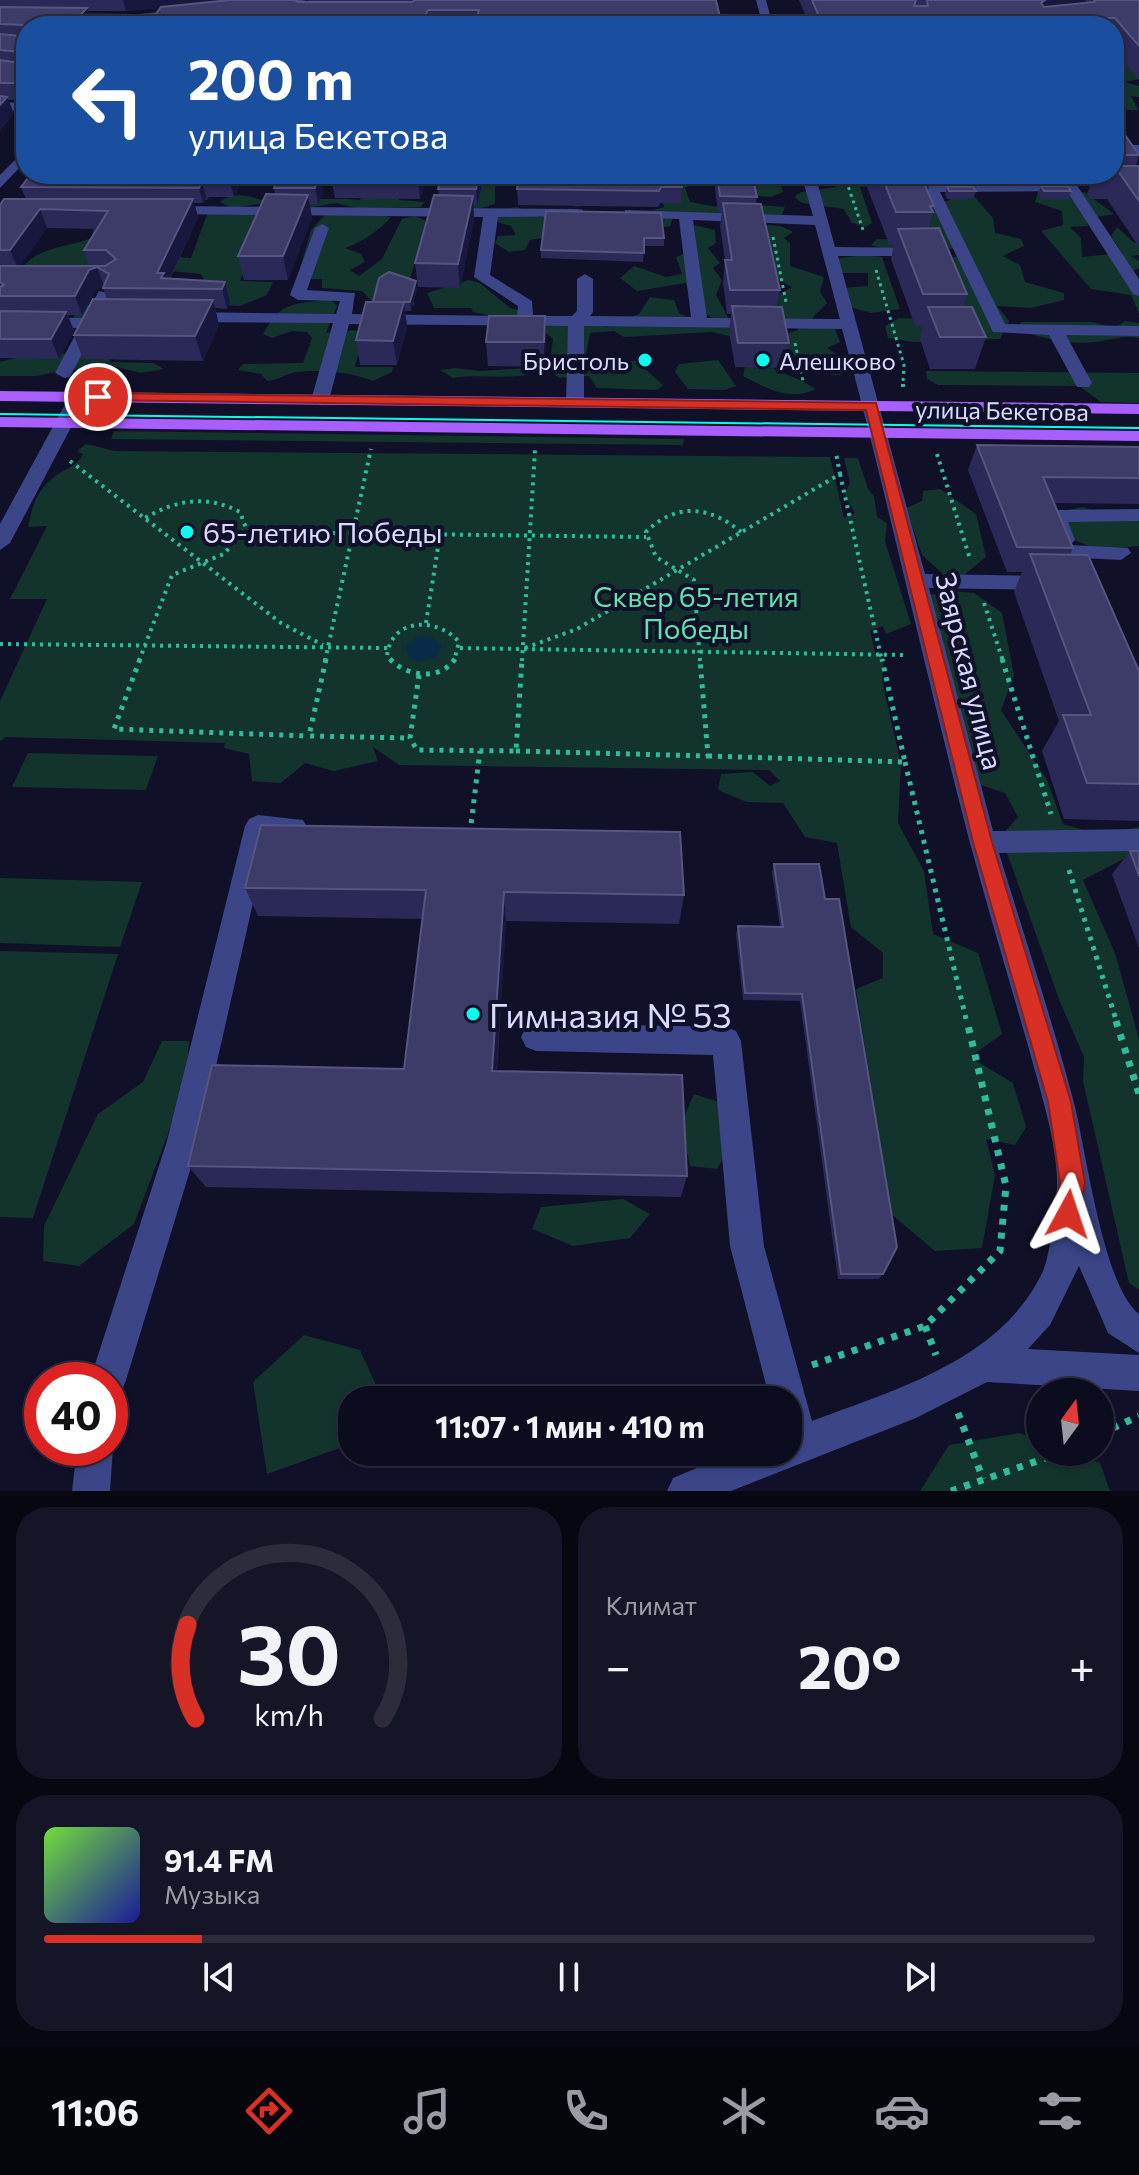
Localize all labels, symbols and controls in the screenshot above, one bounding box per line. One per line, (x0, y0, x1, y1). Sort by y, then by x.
text: 200 m (188, 43, 354, 112)
icon: left (56, 48, 160, 152)
text: улица Бекетова (188, 112, 448, 156)
place label: Бристоль (523, 346, 629, 375)
place label: Алешково (779, 346, 896, 375)
marker: Бристоль (636, 351, 654, 369)
marker: Алешково (754, 351, 772, 369)
pin (64, 363, 132, 431)
icon: arrive (76, 375, 120, 419)
street label: улица Бекетова (915, 394, 1089, 426)
place label: 65-летию Победы (203, 515, 442, 549)
marker: 65-летию Победы (178, 523, 196, 541)
street label: Заярская улица (929, 569, 1011, 773)
park label: Сквер 65-летия Победы (593, 579, 799, 645)
place label: Гимназия № 53 (489, 993, 732, 1035)
marker: Гимназия № 53 (464, 1005, 482, 1023)
position arrow (1026, 1172, 1110, 1256)
speed limit sign: 40 (24, 1362, 128, 1466)
north arrow (1026, 1378, 1114, 1466)
map controls (1026, 1378, 1114, 1466)
text: 11:07 · 1 мин · 410 m (435, 1407, 705, 1444)
text: Климат (606, 1589, 697, 1620)
text: 30 (237, 1600, 341, 1702)
text: 20° (798, 1628, 902, 1701)
text: − (606, 1638, 631, 1692)
text: + (1069, 1638, 1095, 1692)
text: km/h (254, 1697, 324, 1732)
text: 91.4 FM (164, 1841, 274, 1878)
text: Музыка (164, 1878, 260, 1909)
icon: previous (197, 1955, 241, 1999)
icon: pause (547, 1955, 591, 1999)
icon: next (898, 1955, 942, 1999)
icon: directions (241, 2083, 297, 2139)
icon: music (399, 2083, 455, 2139)
icon: phone (558, 2083, 614, 2139)
icon: climate (716, 2083, 772, 2139)
icon: car (874, 2083, 930, 2139)
icon: filters (1032, 2083, 1088, 2139)
text: 11:06 (51, 2089, 139, 2133)

